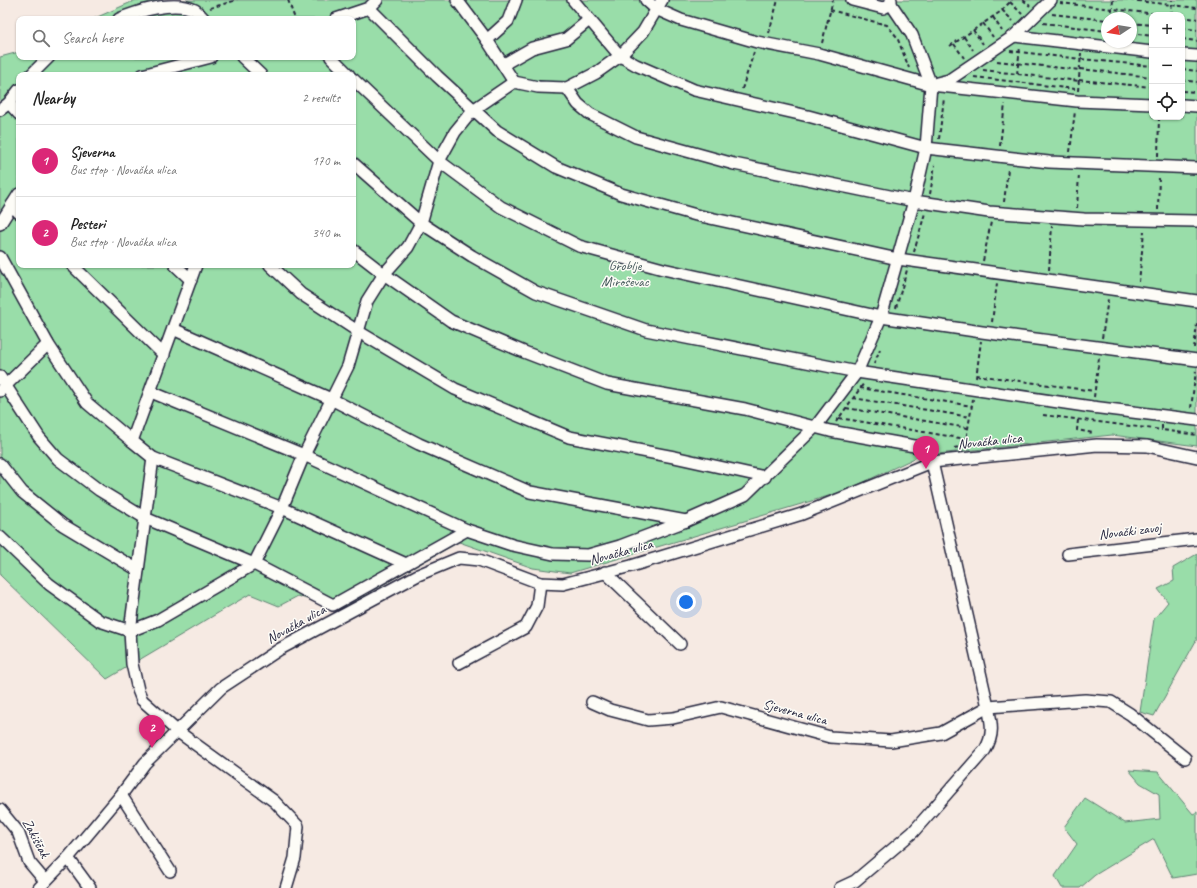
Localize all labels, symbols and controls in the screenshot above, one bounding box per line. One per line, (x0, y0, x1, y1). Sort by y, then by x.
north arrow (1101, 12, 1137, 48)
map controls (1149, 12, 1185, 120)
button: + (1149, 12, 1185, 48)
search box (16, 16, 356, 60)
icon: search (30, 27, 52, 49)
text: Search here (62, 29, 123, 48)
button: − (1149, 48, 1185, 84)
button: locate (1149, 84, 1185, 120)
text: Nearby (32, 88, 75, 109)
text: 2 results (302, 90, 340, 106)
text: Sjeverna (70, 143, 115, 162)
text: 1 (42, 153, 48, 169)
text: 170 m (312, 153, 340, 169)
text: Bus stop · Novačka ulica (70, 162, 176, 178)
text: Pesteri (70, 215, 105, 234)
text: 2 (42, 225, 48, 241)
text: 340 m (312, 225, 340, 241)
text: Bus stop · Novačka ulica (70, 234, 176, 250)
park label: Groblje Miroševac (601, 257, 650, 290)
street label: Novačka ulica (957, 429, 1024, 453)
pin: 1 (913, 436, 939, 469)
street label: Novački zavoj (1098, 519, 1164, 543)
street label: Novačka ulica (588, 535, 655, 569)
your location (676, 592, 696, 612)
street label: Novačka ulica (264, 600, 329, 647)
street label: Sjeverna ulica (761, 695, 830, 729)
pin: 2 (139, 715, 165, 748)
street label: Zakiščak (19, 816, 54, 862)

